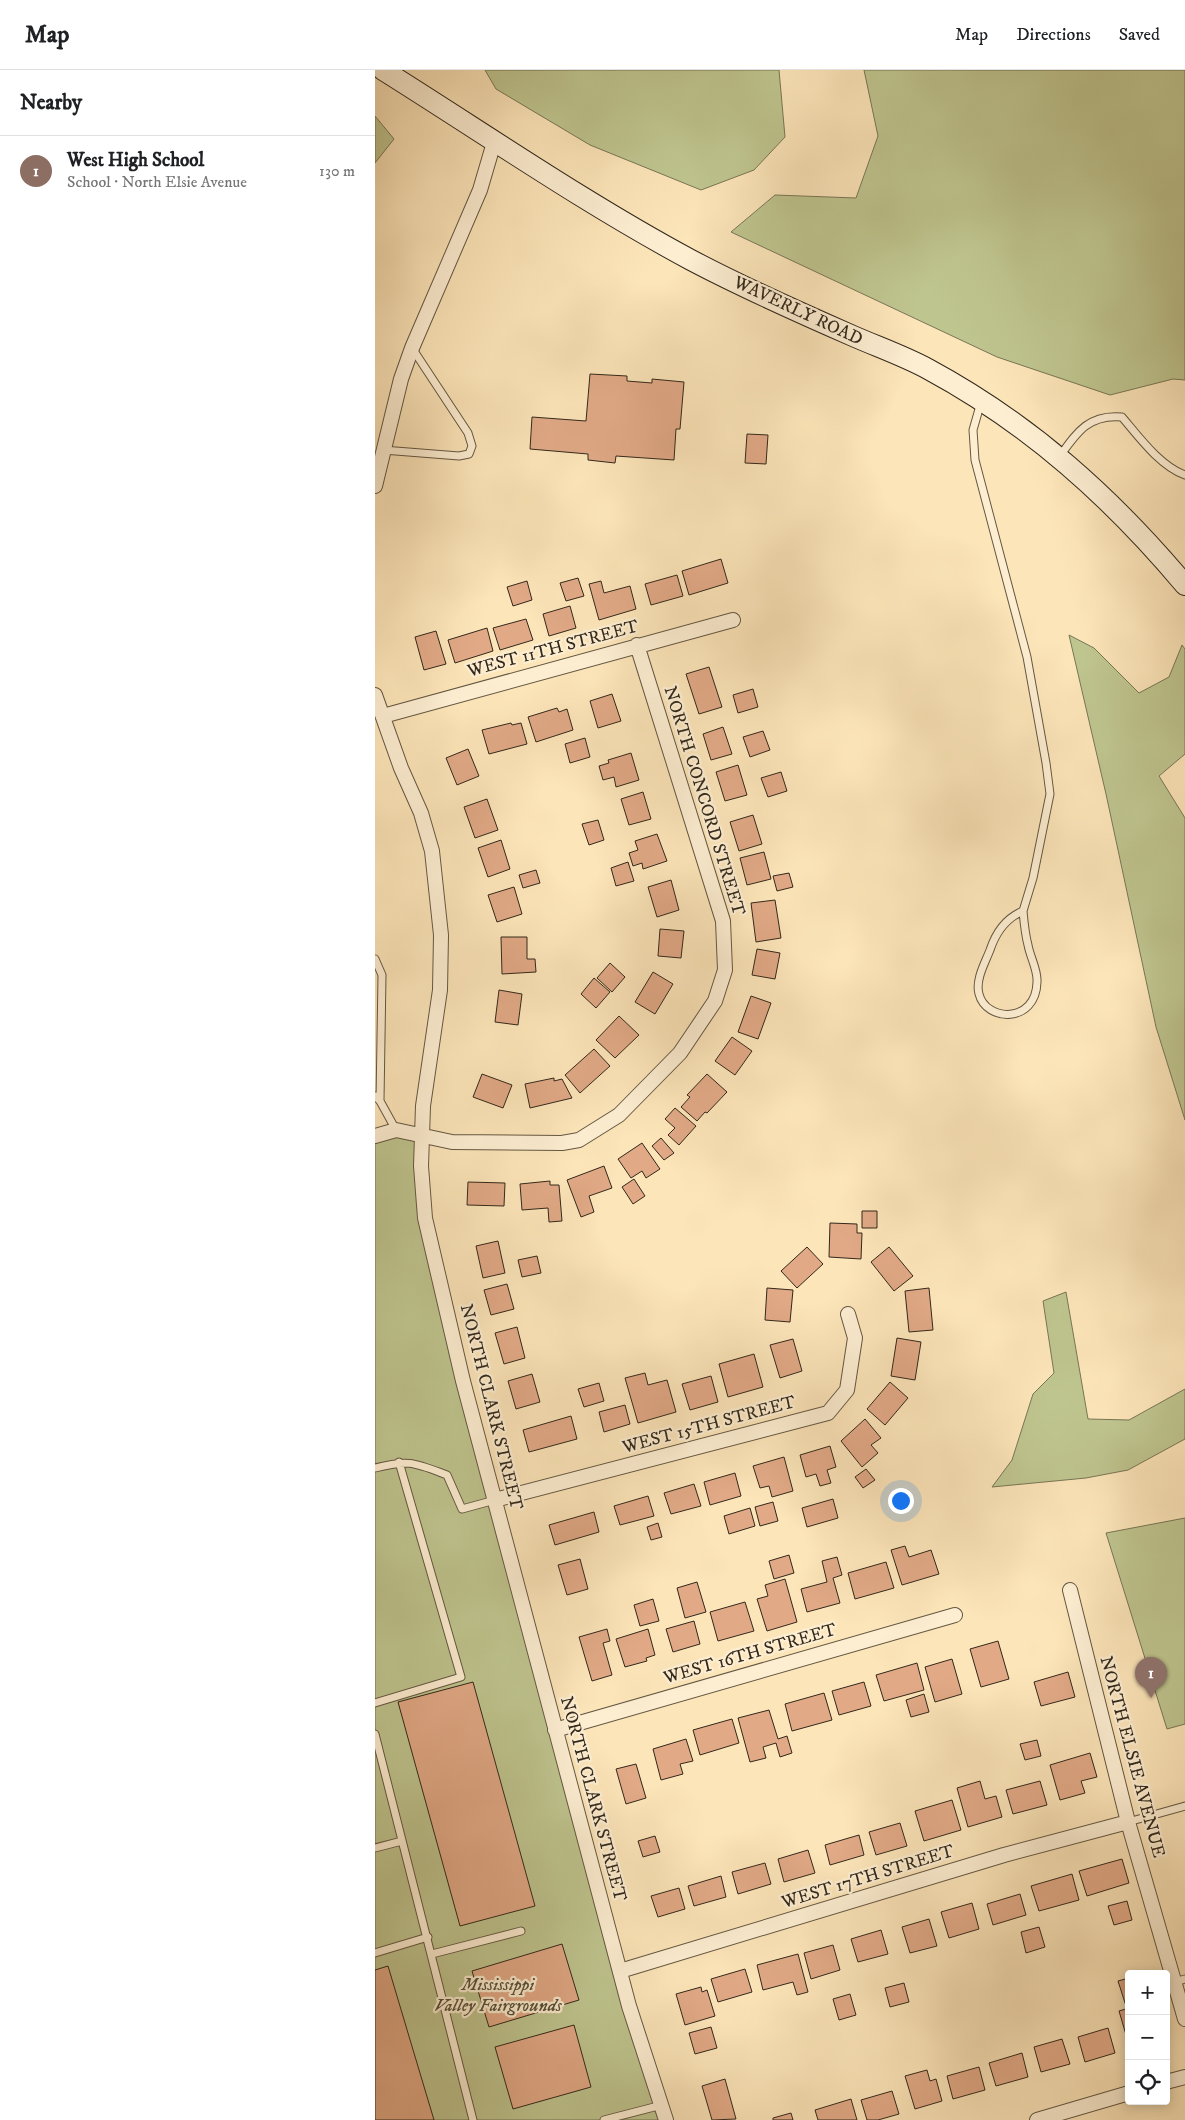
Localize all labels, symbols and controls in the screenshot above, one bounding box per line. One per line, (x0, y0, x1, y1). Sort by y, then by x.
text: Map (25, 20, 69, 50)
text: Map (955, 24, 988, 46)
text: Directions (1016, 24, 1091, 46)
text: Saved (1119, 24, 1160, 46)
text: Nearby (20, 90, 82, 116)
text: West High School (67, 149, 204, 172)
text: 1 (33, 161, 39, 181)
text: 130 m (319, 161, 355, 181)
text: School · North Elsie Avenue (67, 172, 247, 192)
street label: WAVERLY ROAD (729, 271, 866, 351)
street label: WEST 11TH STREET (464, 615, 641, 683)
street label: NORTH CONCORD STREET (659, 684, 750, 919)
street label: NORTH CLARK STREET (455, 1302, 527, 1512)
street label: WEST 15TH STREET (619, 1391, 798, 1459)
your location (888, 1488, 914, 1514)
street label: WEST 16TH STREET (660, 1619, 839, 1689)
street label: NORTH ELSIE AVENUE (1095, 1654, 1170, 1860)
pin: 1 (1135, 1657, 1167, 1698)
street label: NORTH CLARK STREET (555, 1694, 631, 1904)
street label: WEST 17TH STREET (778, 1840, 957, 1914)
map controls (1125, 1970, 1170, 2105)
button: + (1125, 1970, 1170, 2015)
park label: Mississippi Valley Fairgrounds (434, 1974, 562, 2017)
button: − (1125, 2015, 1170, 2060)
button: locate (1125, 2060, 1170, 2105)

